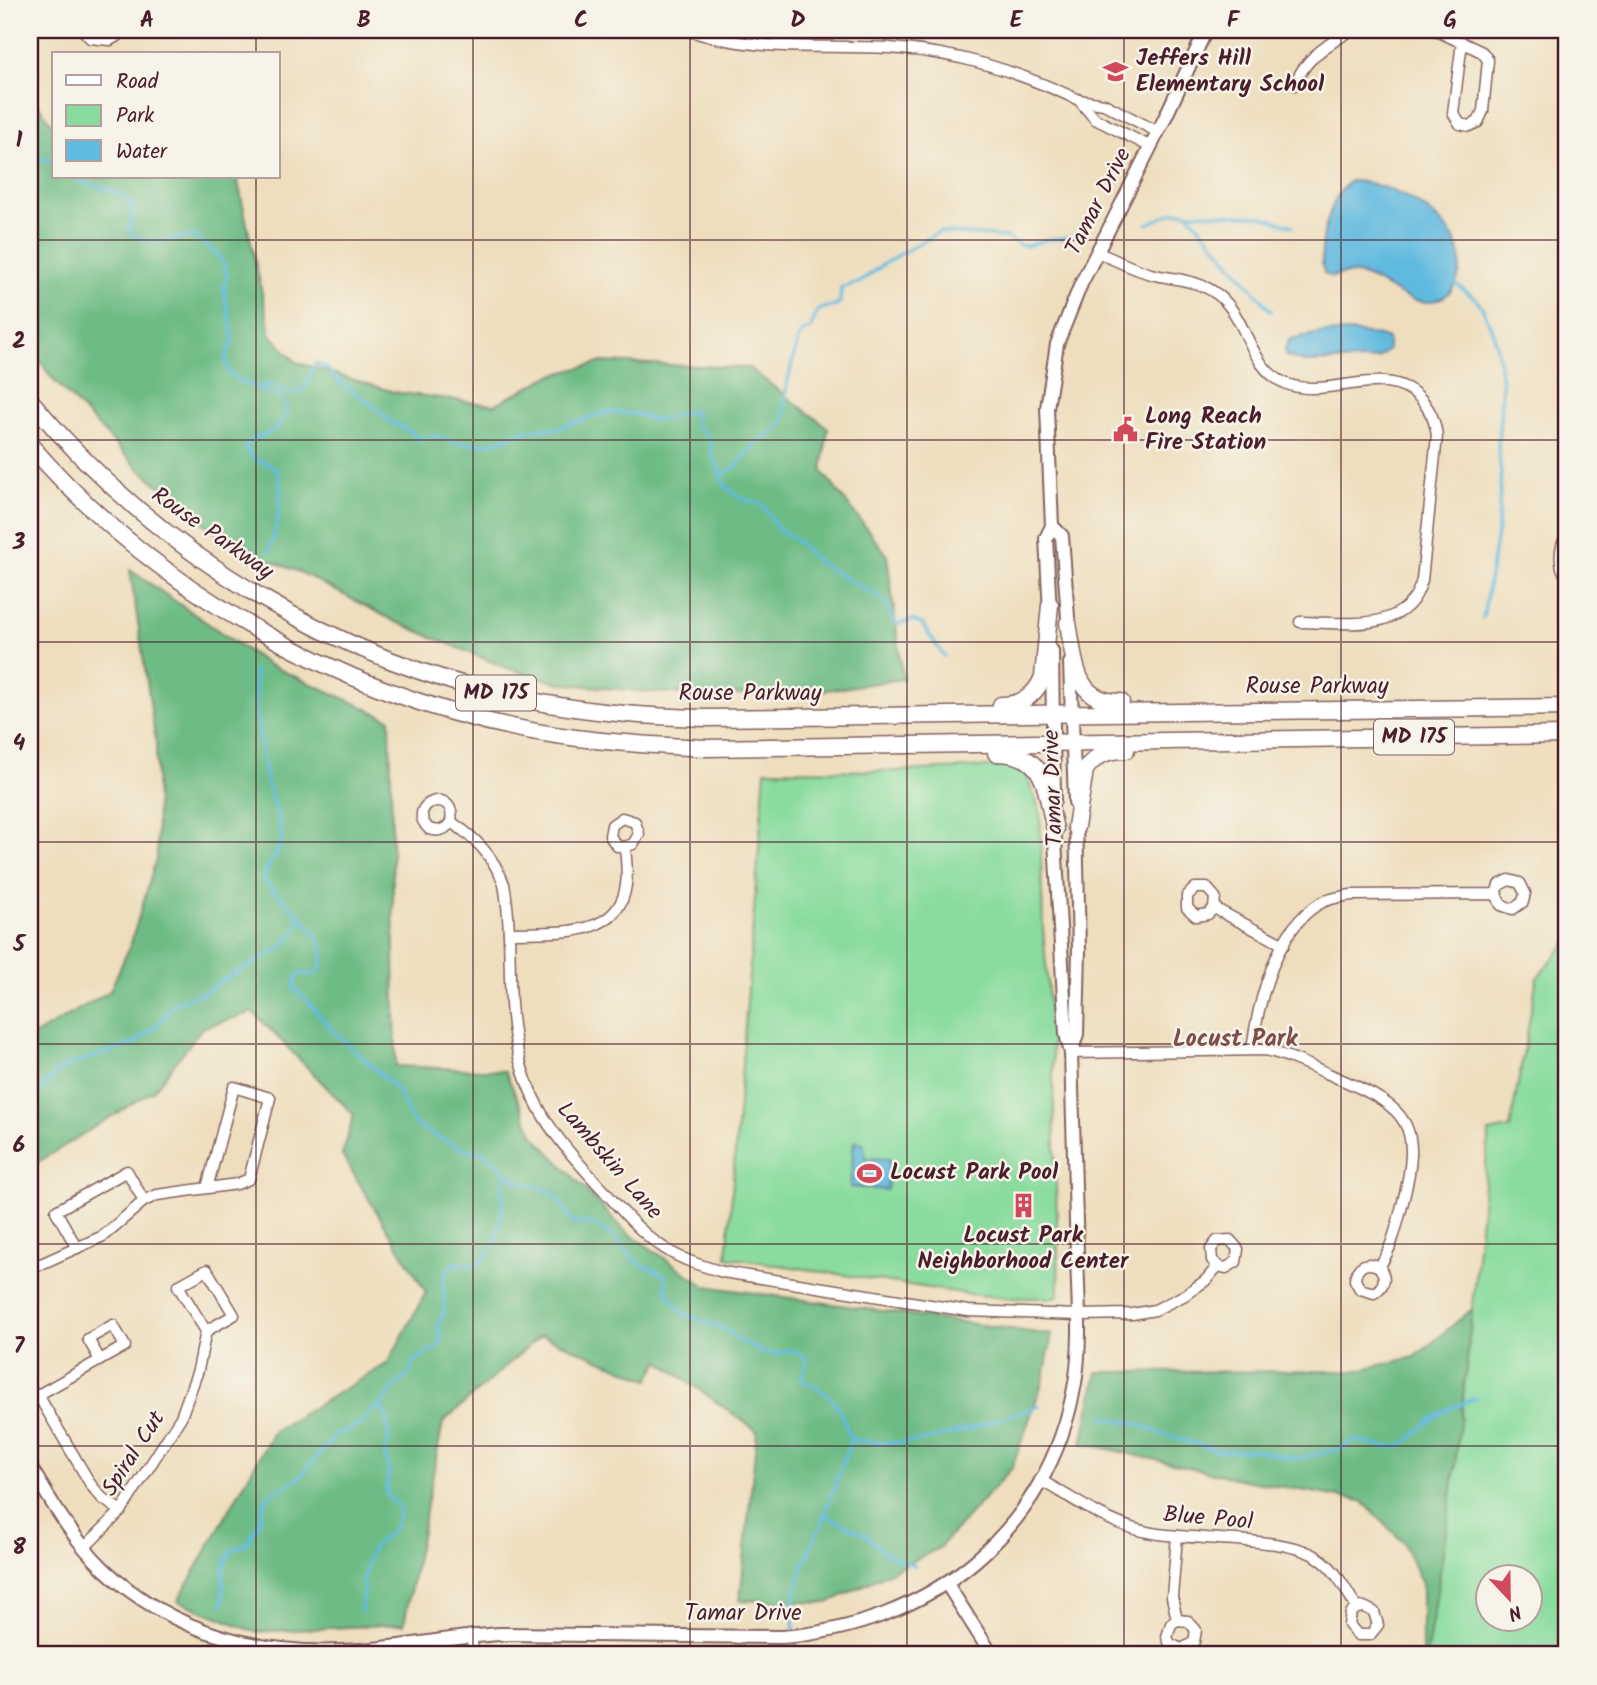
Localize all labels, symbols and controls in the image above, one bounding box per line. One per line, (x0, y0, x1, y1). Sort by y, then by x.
text: A (140, 3, 154, 39)
text: B (357, 3, 371, 39)
text: C (574, 3, 588, 39)
text: D (790, 3, 806, 39)
text: E (1010, 3, 1024, 39)
text: F (1227, 3, 1241, 39)
text: G (1443, 3, 1457, 39)
place label: Jeffers Hill Elementary School (1136, 41, 1325, 103)
legend (52, 52, 280, 178)
school or university icon: Jeffers Hill Elementary School (1102, 58, 1130, 86)
text: Road (116, 66, 159, 99)
text: Park (116, 100, 154, 133)
text: 1 (16, 123, 23, 159)
text: Water (116, 136, 168, 169)
street label: Tamar Drive (1056, 142, 1142, 262)
text: 2 (12, 324, 26, 360)
place label: Long Reach Fire Station (1145, 399, 1266, 461)
public building icon: Long Reach Fire Station (1111, 416, 1139, 444)
street label: Rouse Parkway (143, 478, 281, 590)
text: 3 (12, 525, 26, 561)
street label: Rouse Parkway (1245, 669, 1389, 705)
road number: MD 175 (456, 676, 536, 710)
street label: Rouse Parkway (678, 676, 822, 712)
road number: MD 175 (1374, 720, 1454, 754)
text: 4 (13, 726, 26, 762)
street label: Tamar Drive (1034, 729, 1074, 847)
text: 5 (12, 927, 27, 963)
district label: Locust Park (1173, 1020, 1298, 1059)
street label: Lambskin Lane (547, 1094, 671, 1228)
text: 6 (13, 1128, 25, 1164)
place label: Locust Park Pool (890, 1155, 1059, 1191)
sports icon: Locust Park Pool (856, 1159, 884, 1187)
building icon: Locust Park Neighborhood Center (1009, 1192, 1037, 1220)
place label: Locust Park Neighborhood Center (918, 1218, 1130, 1280)
text: 7 (14, 1329, 26, 1365)
street label: Spiral Cut (93, 1403, 176, 1504)
street label: Blue Pool (1162, 1497, 1255, 1541)
text: 8 (12, 1530, 26, 1566)
north arrow (1474, 1562, 1544, 1632)
street label: Tamar Drive (684, 1596, 802, 1632)
text: N (1503, 1596, 1526, 1628)

